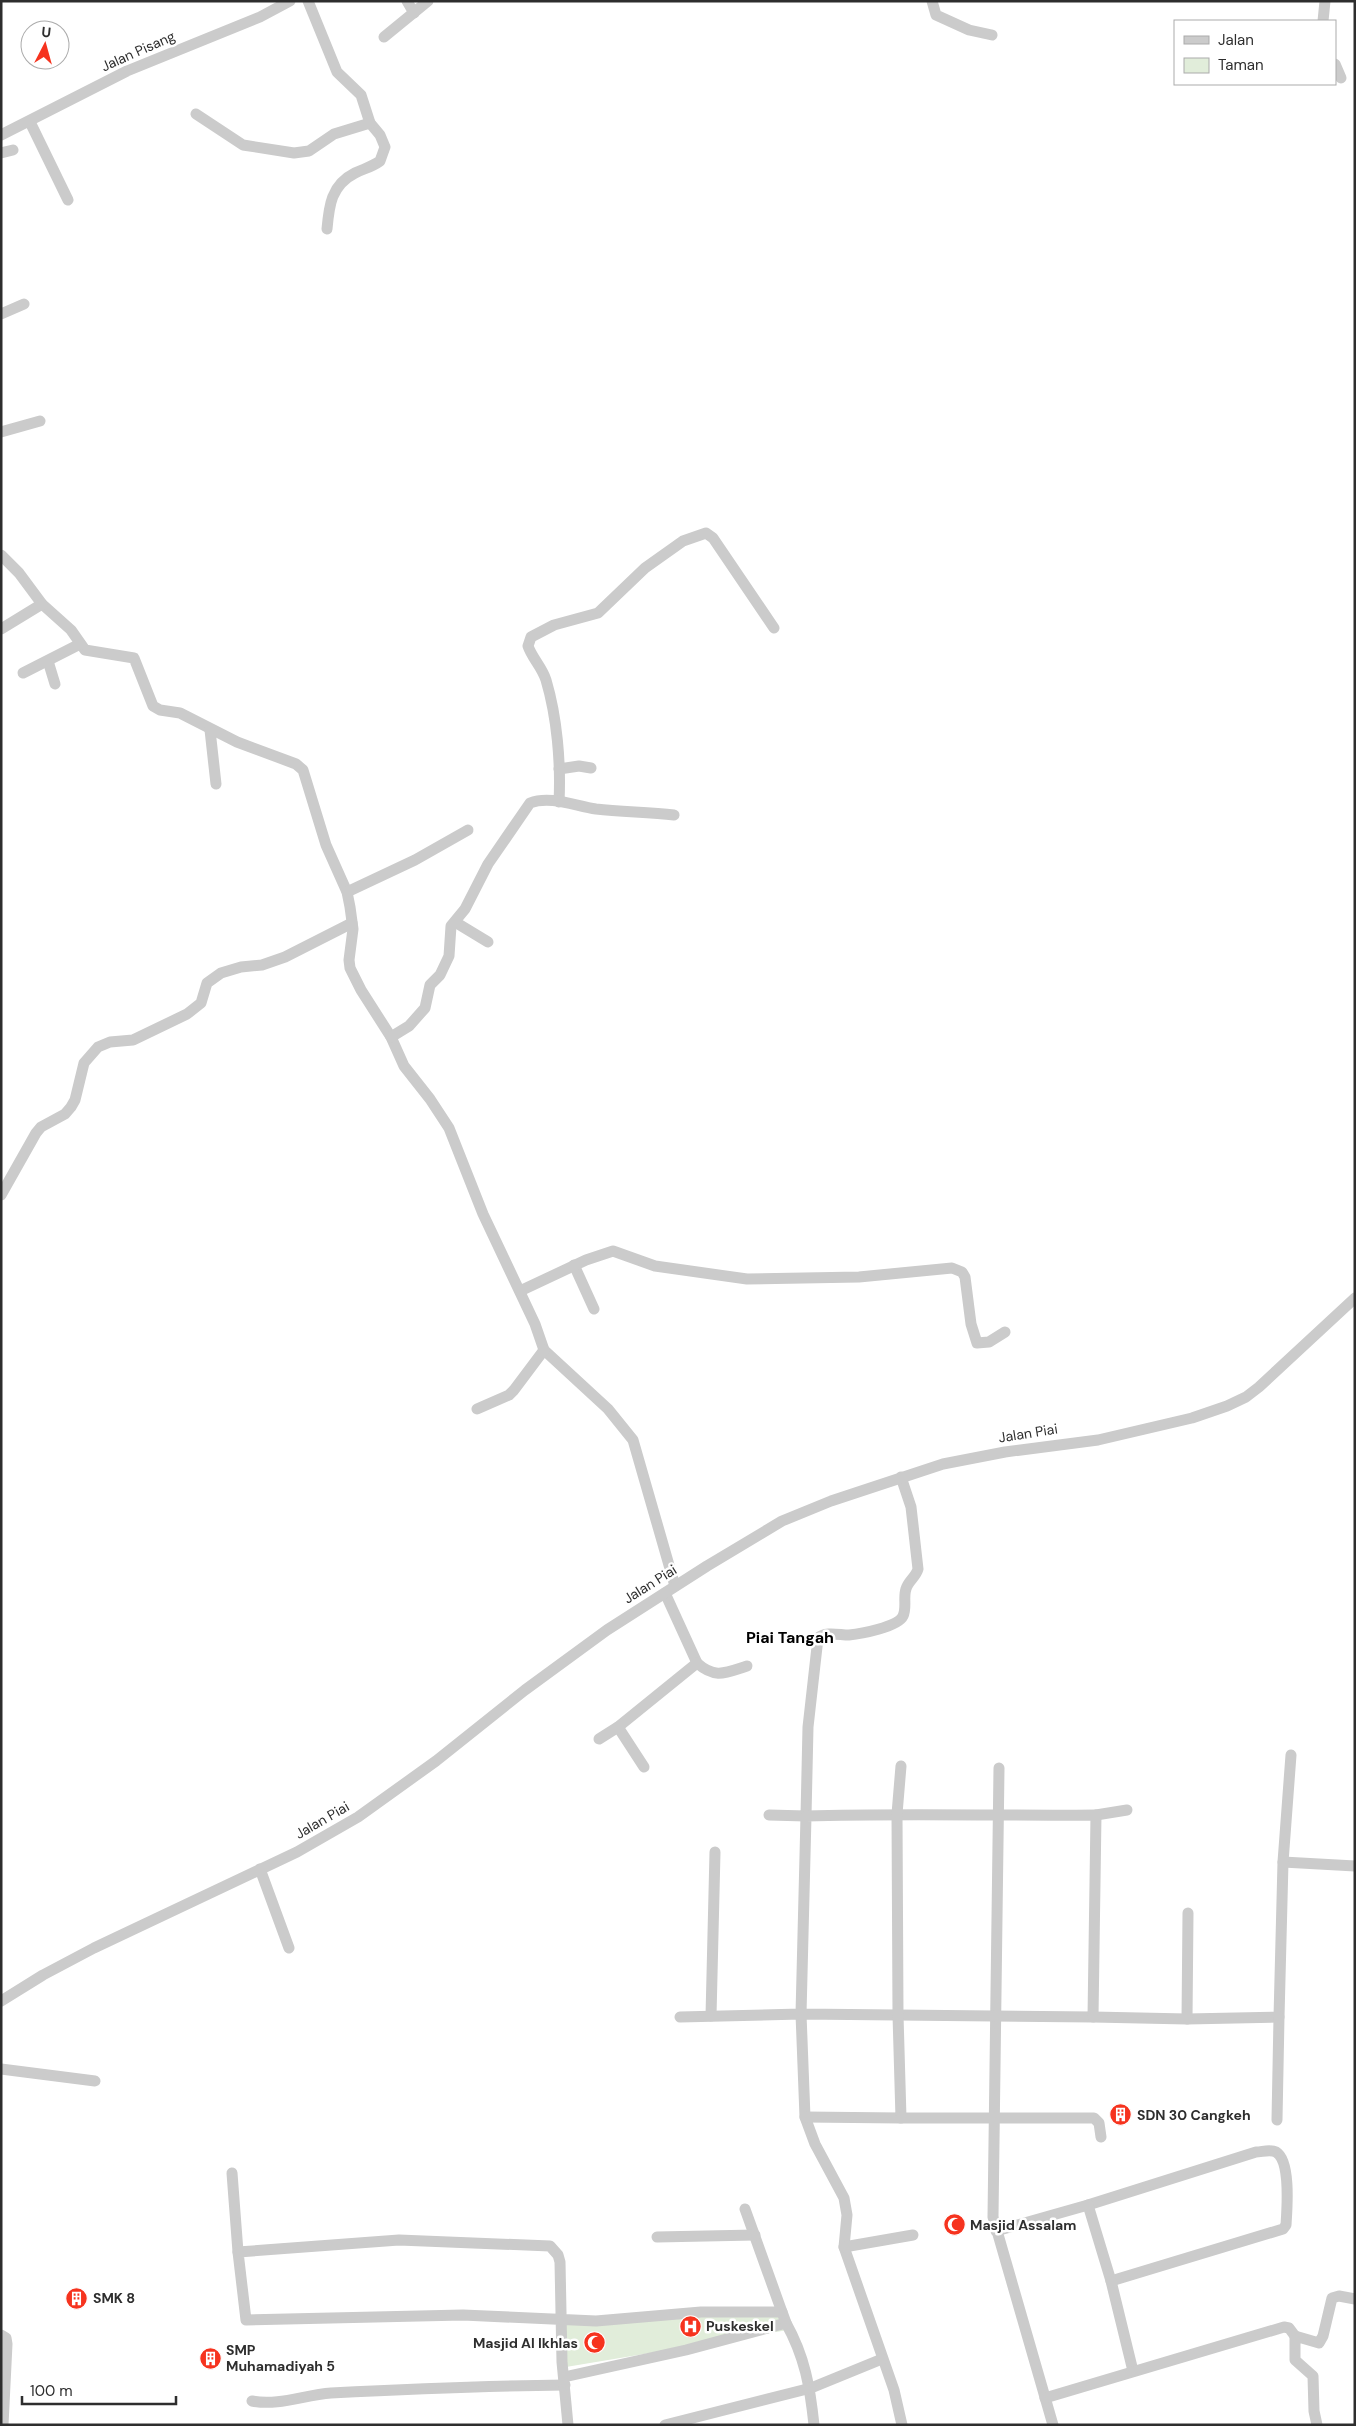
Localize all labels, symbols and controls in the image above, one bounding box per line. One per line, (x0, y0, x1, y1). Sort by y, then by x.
north arrow (20, 20, 70, 70)
legend (1174, 20, 1336, 85)
text: U (41, 23, 52, 42)
street label: Jalan Pisang (98, 27, 178, 75)
text: Jalan (1218, 30, 1254, 50)
text: Taman (1218, 55, 1264, 75)
street label: Jalan Piai (997, 1419, 1059, 1447)
street label: Jalan Piai (620, 1561, 680, 1607)
district label: Piai Tangah (746, 1627, 834, 1648)
street label: Jalan Piai (292, 1797, 352, 1843)
building icon: SDN 30 Cangkeh (1109, 2103, 1133, 2127)
place label: SDN 30 Cangkeh (1137, 2106, 1251, 2124)
mosque icon: Masjid Assalam (942, 2213, 966, 2237)
place label: Masjid Assalam (970, 2216, 1076, 2234)
building icon: SMK 8 (65, 2286, 89, 2310)
place label: SMK 8 (93, 2289, 135, 2307)
hospital icon: Puskeskel (678, 2314, 702, 2338)
place label: Puskeskel (706, 2317, 774, 2335)
mosque icon: Masjid Al Ikhlas (582, 2331, 606, 2355)
place label: Masjid Al Ikhlas (473, 2334, 578, 2352)
place label: SMP Muhamadiyah 5 (226, 2341, 335, 2375)
building icon: SMP Muhamadiyah 5 (198, 2346, 222, 2370)
scale bar (22, 2374, 176, 2406)
text: 100 m (30, 2381, 73, 2401)

